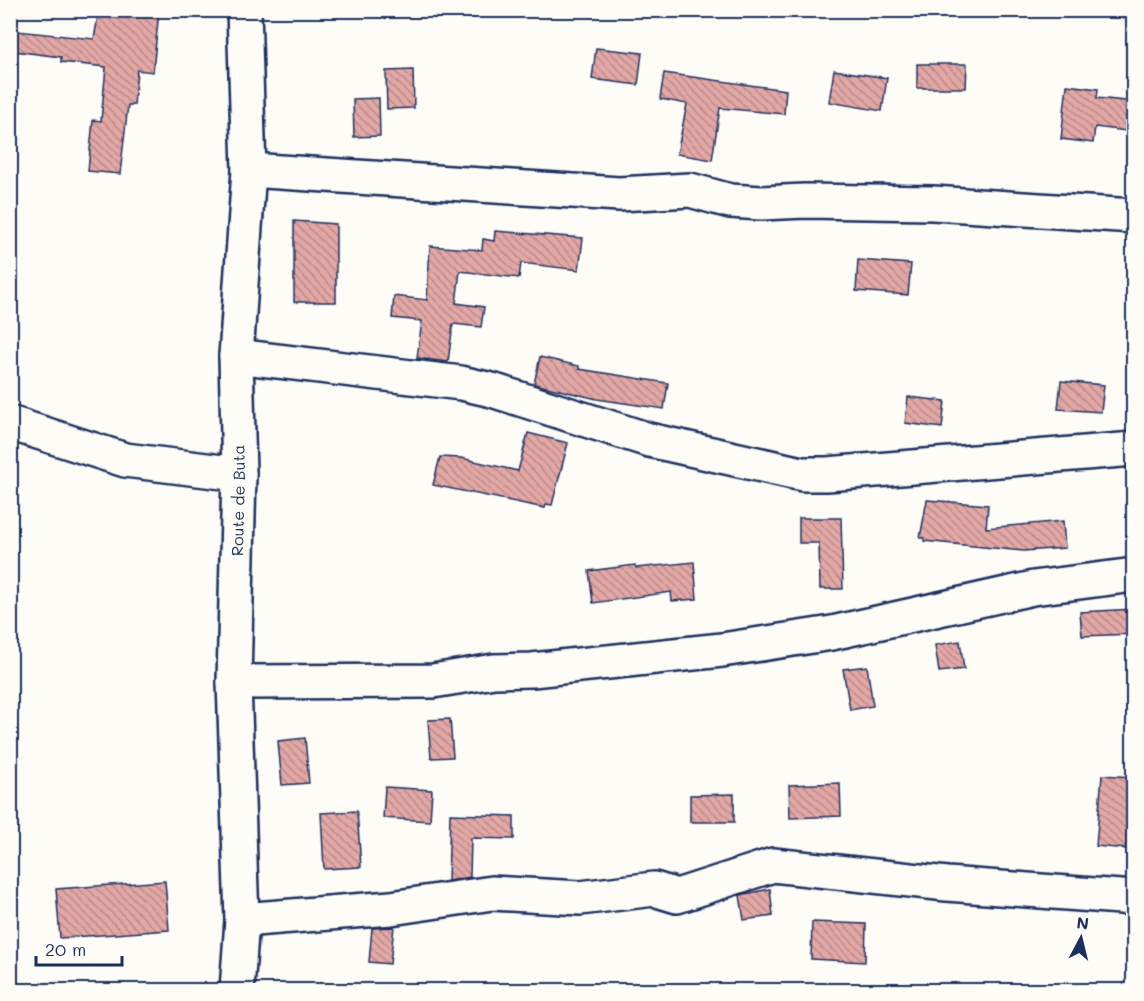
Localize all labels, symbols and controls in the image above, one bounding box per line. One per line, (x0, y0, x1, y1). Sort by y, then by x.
street label: Route de Buta (226, 444, 249, 556)
north arrow (1051, 908, 1111, 968)
text: N (1076, 911, 1090, 934)
scale bar (36, 929, 122, 967)
text: 20 m (45, 937, 86, 961)

